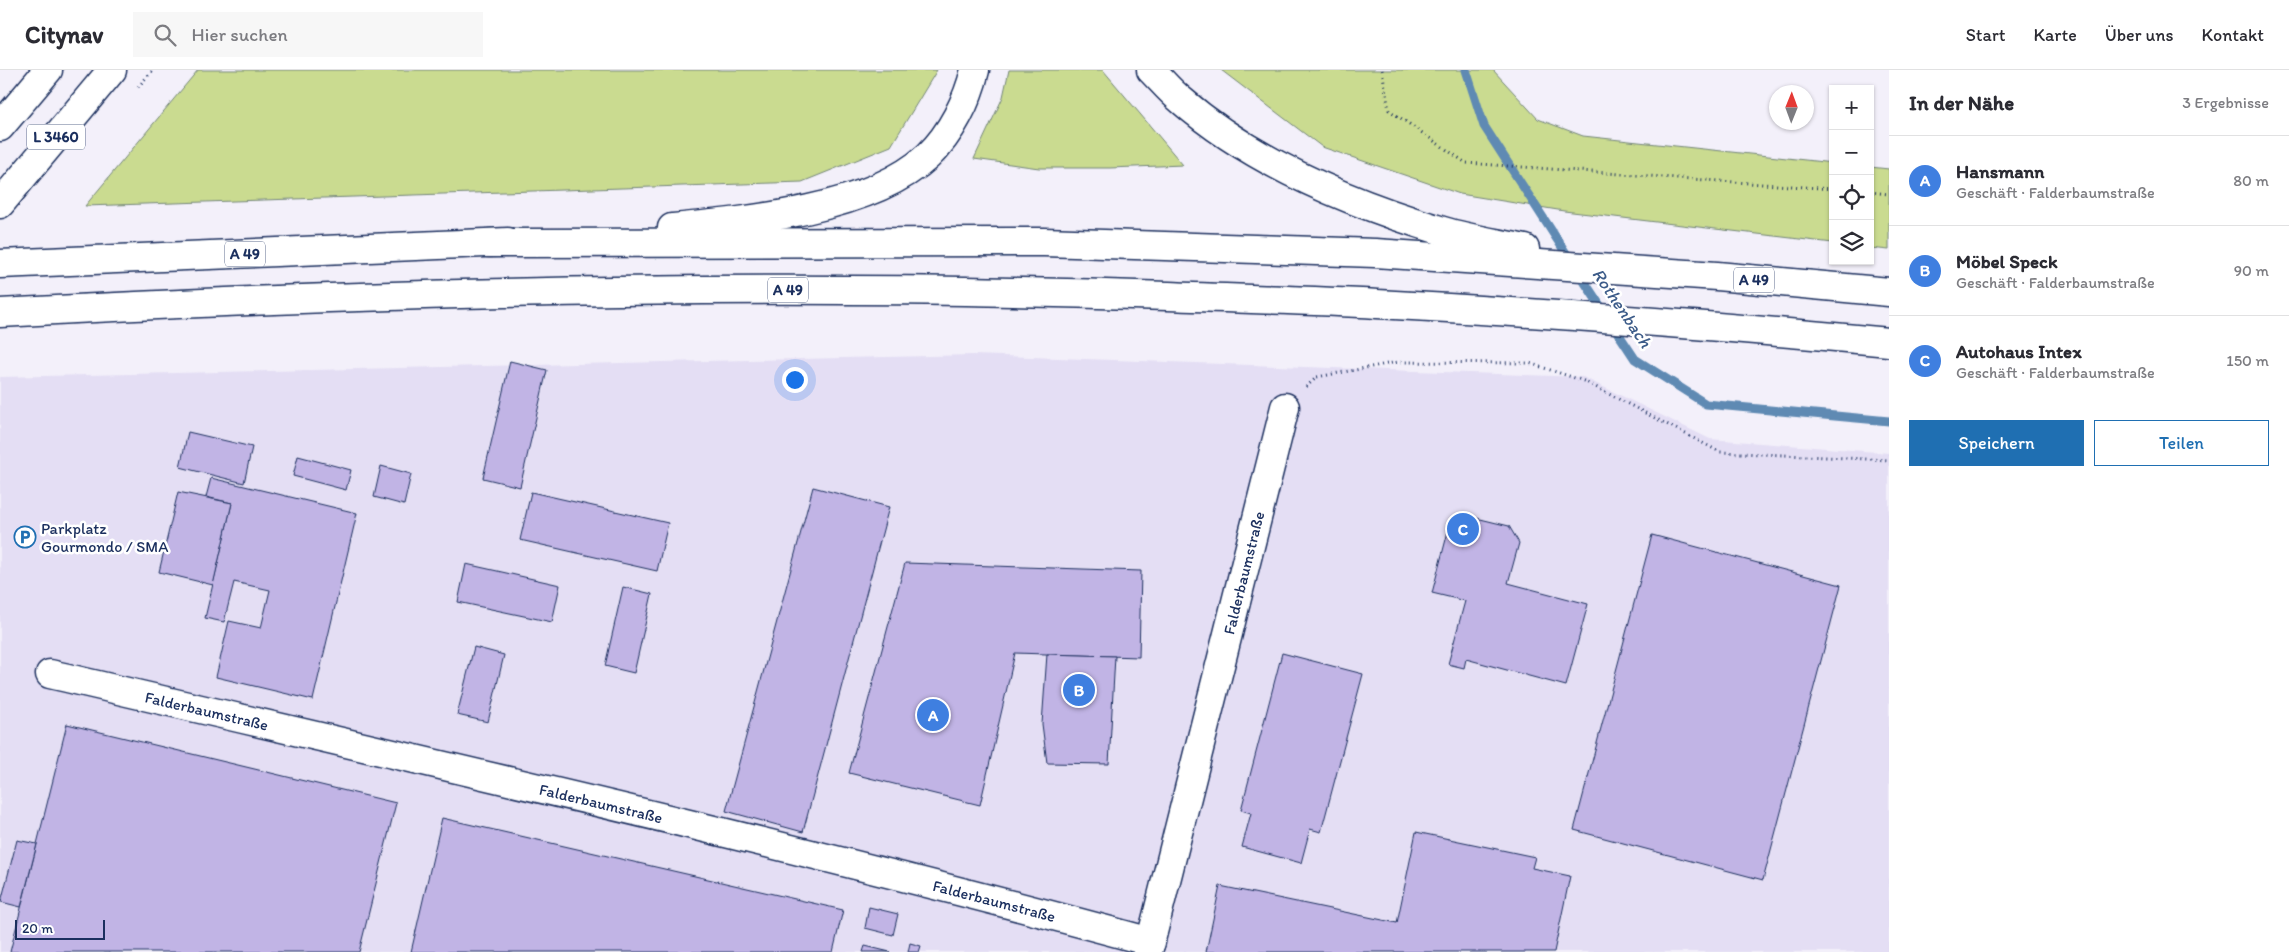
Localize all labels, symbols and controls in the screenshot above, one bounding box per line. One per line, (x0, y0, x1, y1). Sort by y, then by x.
search box (133, 12, 483, 57)
text: Citynav (25, 20, 103, 49)
icon: search (151, 21, 179, 49)
text: Hier suchen (191, 23, 288, 46)
text: Start (1966, 24, 2005, 46)
text: Karte (2033, 24, 2077, 46)
text: Über uns (2105, 24, 2174, 46)
text: Kontakt (2202, 24, 2264, 46)
north arrow (1769, 85, 1814, 130)
map controls (1829, 85, 1874, 265)
button: + (1829, 85, 1874, 130)
text: In der Nähe (1909, 90, 2014, 115)
text: 3 Ergebnisse (2182, 93, 2269, 112)
road number: L 3460 (27, 124, 85, 150)
button: − (1829, 130, 1874, 175)
text: Hansmann (1956, 160, 2044, 183)
text: A (1920, 171, 1930, 190)
text: 80 m (2233, 171, 2269, 190)
button: locate (1829, 175, 1874, 220)
text: Geschäft · Falderbaumstraße (1956, 183, 2155, 202)
button: layers (1829, 220, 1874, 265)
road number: A 49 (225, 242, 265, 266)
text: Möbel Speck (1956, 250, 2058, 273)
text: B (1920, 261, 1930, 280)
text: 90 m (2234, 261, 2269, 280)
water label: Rothenbach (1587, 264, 1657, 352)
road number: A 49 (1734, 268, 1774, 292)
text: Geschäft · Falderbaumstraße (1956, 273, 2155, 292)
road number: A 49 (768, 278, 808, 302)
text: Autohaus Intex (1956, 340, 2082, 363)
text: C (1920, 351, 1930, 370)
text: 150 m (2226, 351, 2269, 370)
text: Geschäft · Falderbaumstraße (1956, 363, 2155, 382)
your location (782, 367, 808, 393)
button: Speichern (1909, 420, 2084, 466)
button: Teilen (2094, 420, 2269, 466)
street label: Falderbaumstraße (1219, 509, 1268, 636)
pin: C (1447, 510, 1479, 548)
place label: Parkplatz Gourmondo / SMA (41, 519, 169, 556)
parking icon: Parkplatz Gourmondo / SMA (13, 525, 37, 549)
pin: B (1063, 671, 1095, 709)
street label: Falderbaumstraße (143, 687, 271, 734)
pin: A (917, 696, 949, 734)
street label: Falderbaumstraße (538, 779, 665, 827)
street label: Falderbaumstraße (931, 875, 1058, 926)
scale bar (15, 917, 105, 940)
text: 20 m (22, 920, 53, 937)

